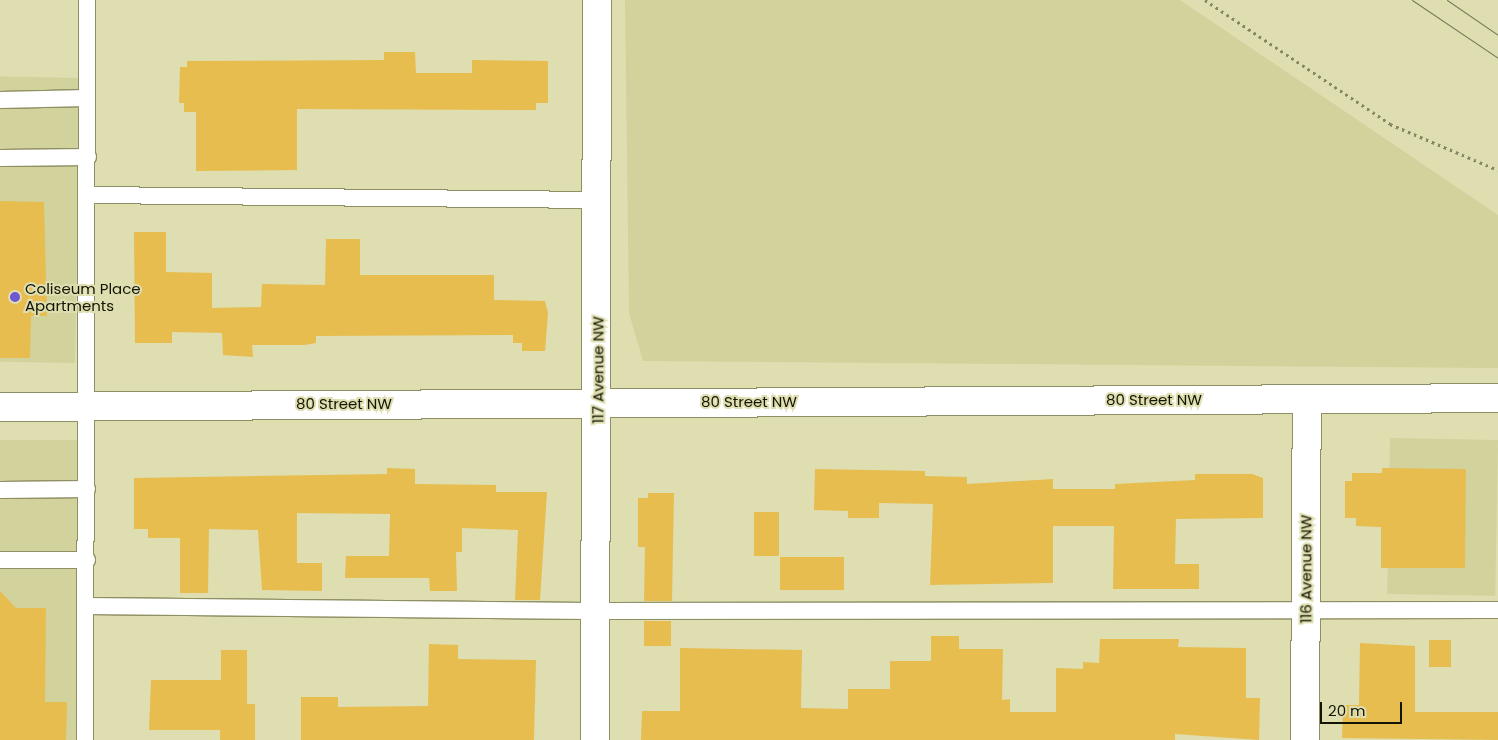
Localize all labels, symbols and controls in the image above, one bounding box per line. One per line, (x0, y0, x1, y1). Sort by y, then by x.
place label: Coliseum Place Apartments (25, 279, 141, 314)
marker: Coliseum Place Apartments (9, 291, 21, 303)
street label: 117 Avenue NW (589, 316, 607, 424)
street label: 80 Street NW (1106, 391, 1202, 409)
street label: 80 Street NW (701, 393, 797, 411)
street label: 80 Street NW (296, 395, 392, 413)
street label: 116 Avenue NW (1297, 515, 1315, 623)
scale bar (1323, 692, 1406, 724)
text: 20 m (1328, 700, 1366, 721)

